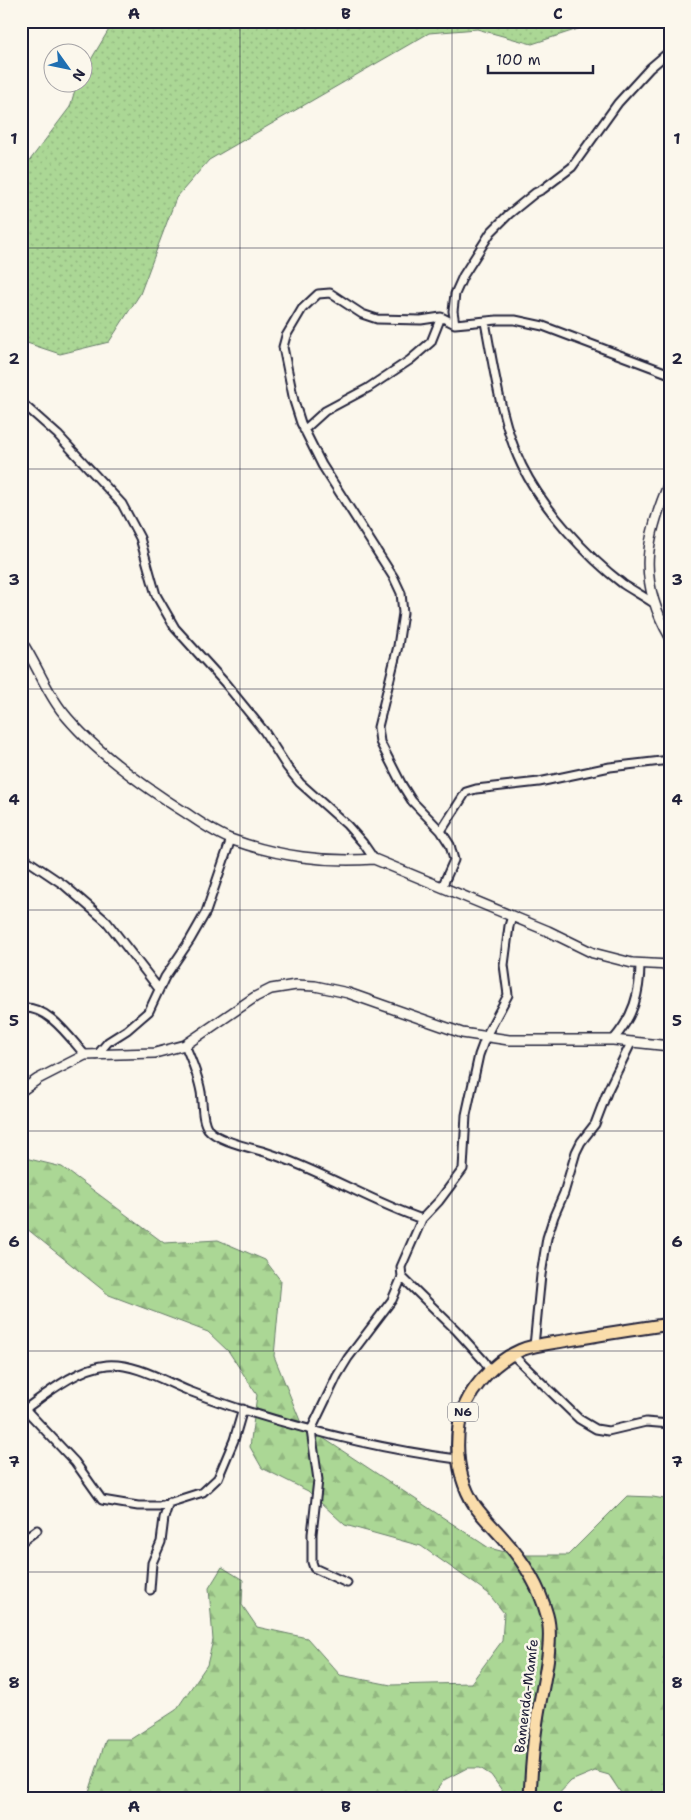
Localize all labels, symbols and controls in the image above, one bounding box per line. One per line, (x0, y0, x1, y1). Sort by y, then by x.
text: A (128, 3, 140, 24)
text: B (341, 3, 351, 24)
text: C (553, 3, 563, 24)
north arrow (42, 42, 92, 92)
scale bar (488, 42, 594, 74)
text: 100 m (496, 50, 541, 70)
text: N (68, 66, 89, 85)
text: 1 (10, 128, 18, 149)
text: 1 (673, 128, 681, 149)
text: 2 (8, 348, 20, 369)
text: 2 (671, 348, 683, 369)
text: 3 (8, 569, 20, 590)
text: 3 (671, 569, 683, 590)
text: 4 (8, 789, 20, 810)
text: 4 (671, 789, 683, 810)
text: 5 (9, 1010, 19, 1031)
text: 5 (672, 1010, 682, 1031)
text: 6 (8, 1231, 20, 1252)
text: 6 (671, 1231, 683, 1252)
road number: N6 (448, 1402, 478, 1421)
text: 7 (8, 1451, 20, 1472)
text: 7 (671, 1451, 683, 1472)
street label: Bamenda-Mamfe (510, 1638, 542, 1754)
text: 8 (8, 1672, 20, 1693)
text: 8 (671, 1672, 683, 1693)
text: A (128, 1796, 140, 1817)
text: B (341, 1796, 351, 1817)
text: C (553, 1796, 563, 1817)

